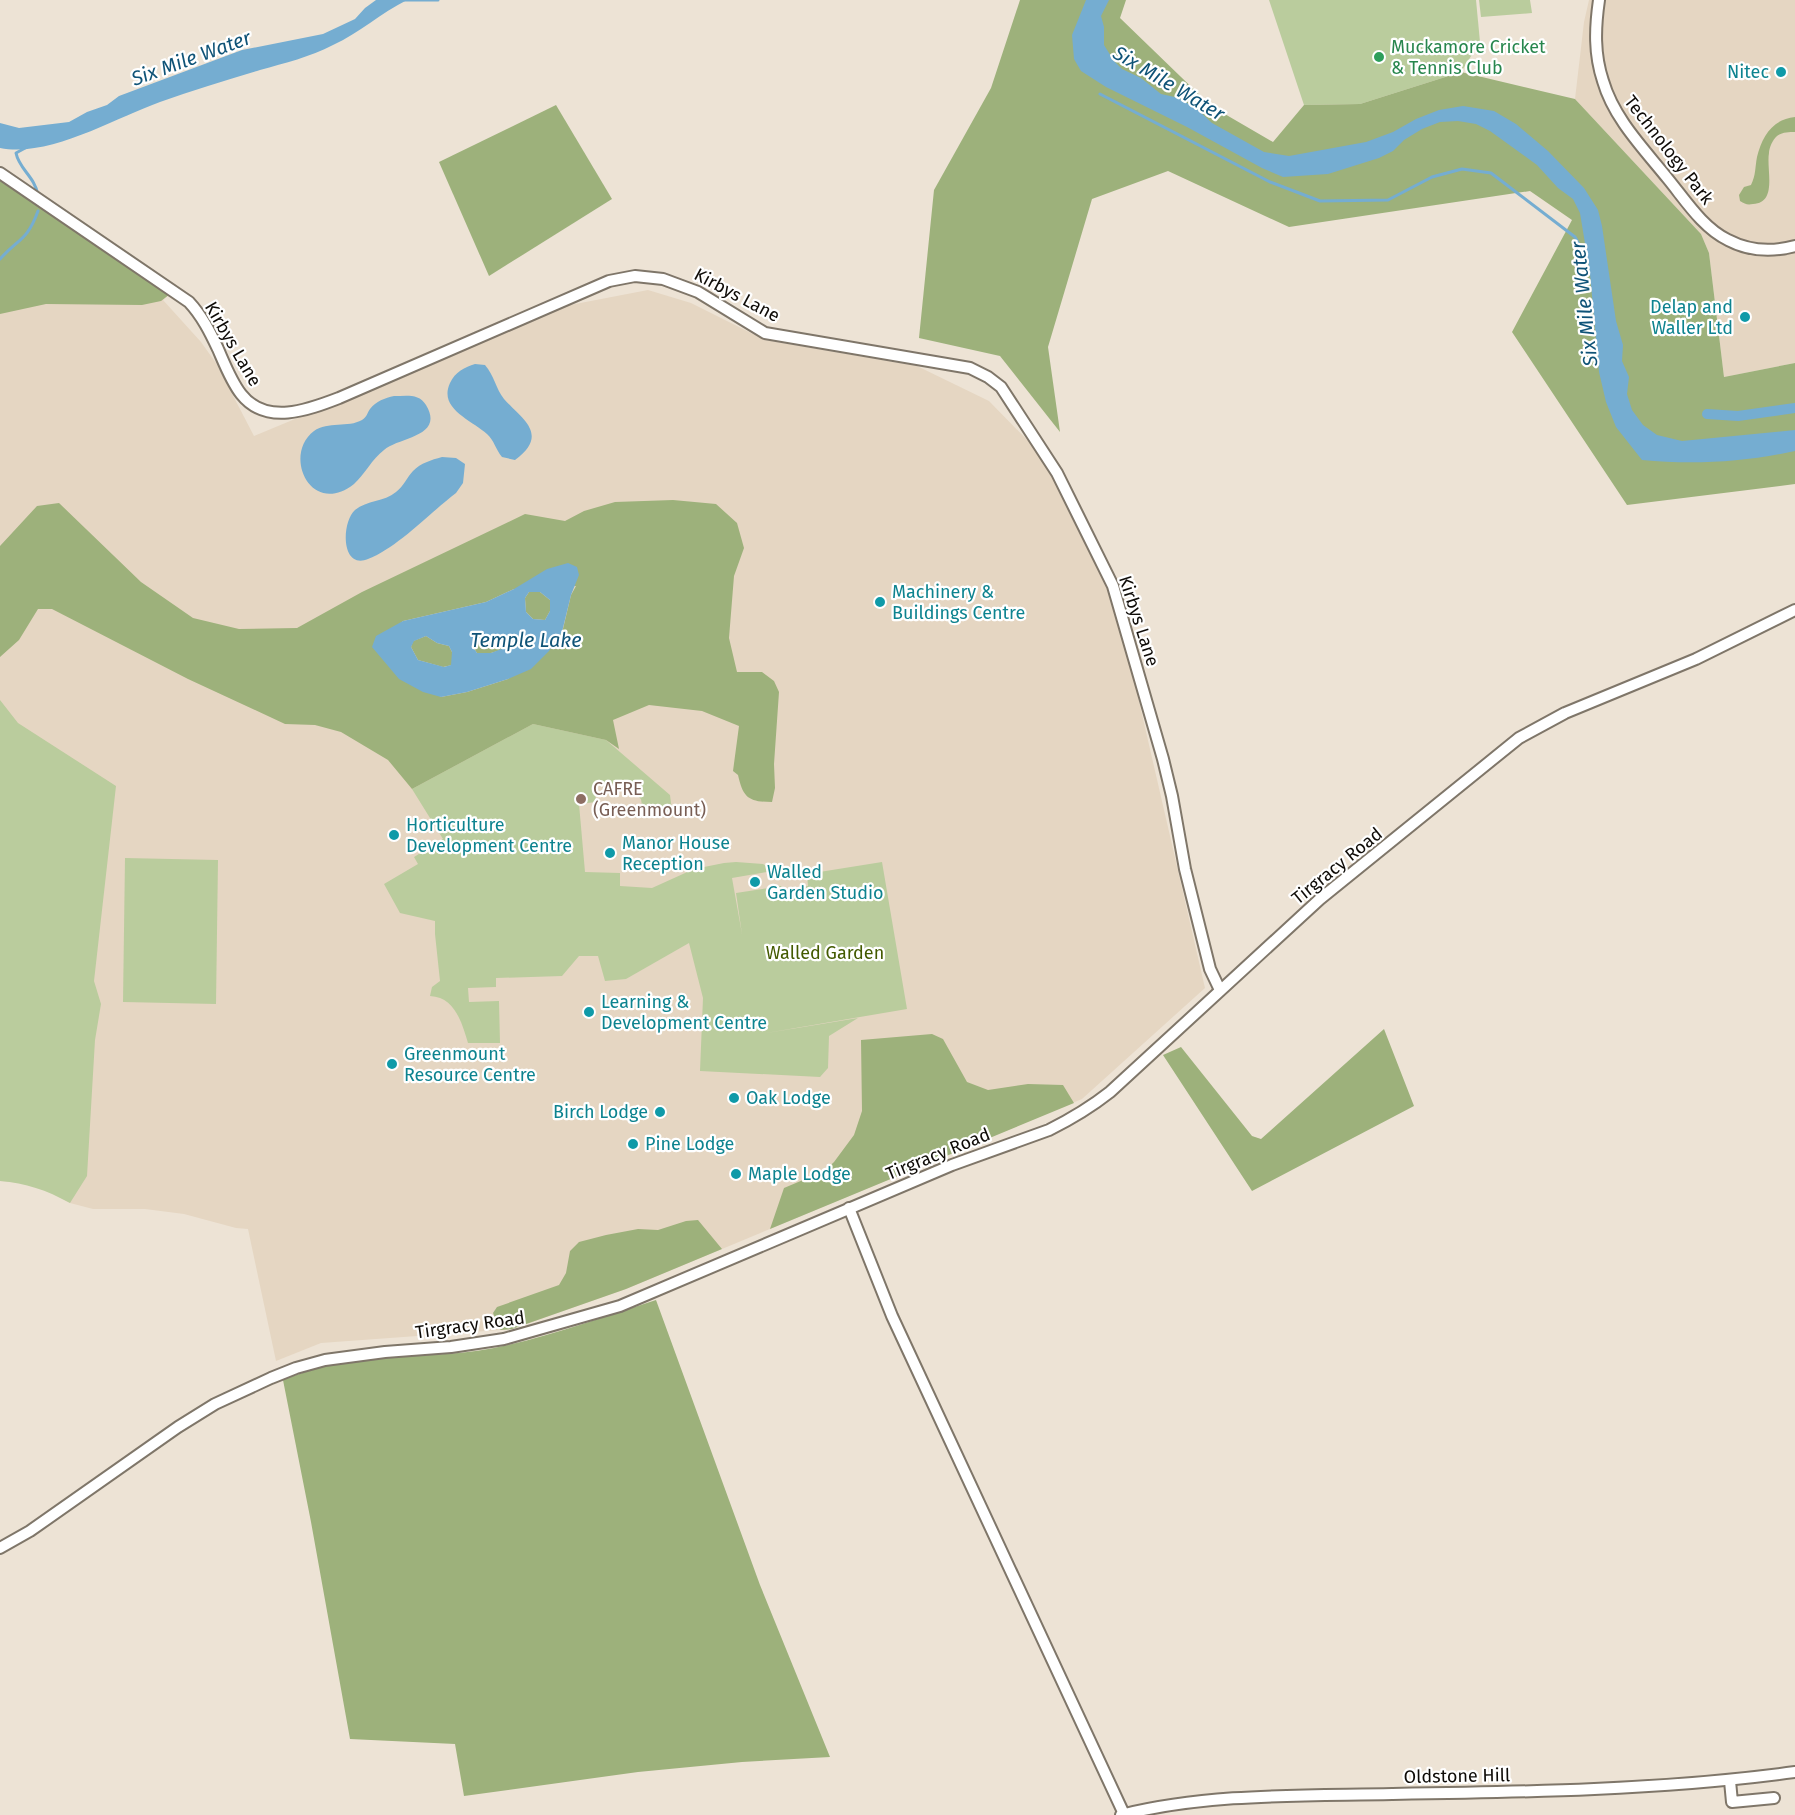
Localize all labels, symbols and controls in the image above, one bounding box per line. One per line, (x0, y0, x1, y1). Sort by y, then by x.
water label: Six Mile Water (127, 25, 255, 91)
place label: Muckamore Cricket & Tennis Club (1391, 36, 1546, 79)
water label: Six Mile Water (1108, 40, 1230, 126)
marker: Muckamore Cricket & Tennis Club (1372, 50, 1386, 64)
place label: Nitec (1727, 61, 1769, 83)
marker: Nitec (1774, 65, 1788, 79)
street label: Technology Park (1620, 91, 1719, 210)
water label: Six Mile Water (1565, 239, 1603, 369)
street label: Kirbys Lane (690, 263, 784, 327)
place label: Delap and Waller Ltd (1650, 296, 1733, 339)
street label: Kirbys Lane (200, 298, 266, 390)
marker: Delap and Waller Ltd (1738, 310, 1752, 324)
street label: Kirbys Lane (1114, 573, 1164, 669)
place label: Machinery & Buildings Centre (892, 581, 1025, 624)
marker: Machinery & Buildings Centre (873, 595, 887, 609)
water label: Temple Lake (470, 628, 582, 652)
place label: CAFRE (Greenmount) (593, 778, 706, 821)
marker: CAFRE (Greenmount) (574, 792, 588, 806)
place label: Horticulture Development Centre (406, 814, 572, 857)
street label: Tirgracy Road (1287, 823, 1387, 909)
marker: Horticulture Development Centre (387, 828, 401, 842)
place label: Manor House Reception (622, 832, 730, 875)
marker: Manor House Reception (603, 846, 617, 860)
place label: Walled Garden Studio (767, 861, 884, 904)
marker: Walled Garden Studio (748, 875, 762, 889)
park label: Walled Garden (766, 942, 884, 964)
place label: Learning & Development Centre (601, 991, 767, 1034)
marker: Learning & Development Centre (582, 1005, 596, 1019)
place label: Greenmount Resource Centre (404, 1043, 536, 1086)
marker: Greenmount Resource Centre (385, 1057, 399, 1071)
place label: Oak Lodge (746, 1087, 831, 1109)
marker: Oak Lodge (727, 1091, 741, 1105)
place label: Birch Lodge (553, 1101, 648, 1123)
marker: Birch Lodge (653, 1105, 667, 1119)
street label: Tirgracy Road (883, 1123, 993, 1185)
place label: Pine Lodge (645, 1133, 734, 1155)
marker: Pine Lodge (626, 1137, 640, 1151)
place label: Maple Lodge (748, 1163, 851, 1185)
marker: Maple Lodge (729, 1167, 743, 1181)
street label: Tirgracy Road (414, 1306, 526, 1344)
street label: Oldstone Hill (1404, 1764, 1510, 1788)

